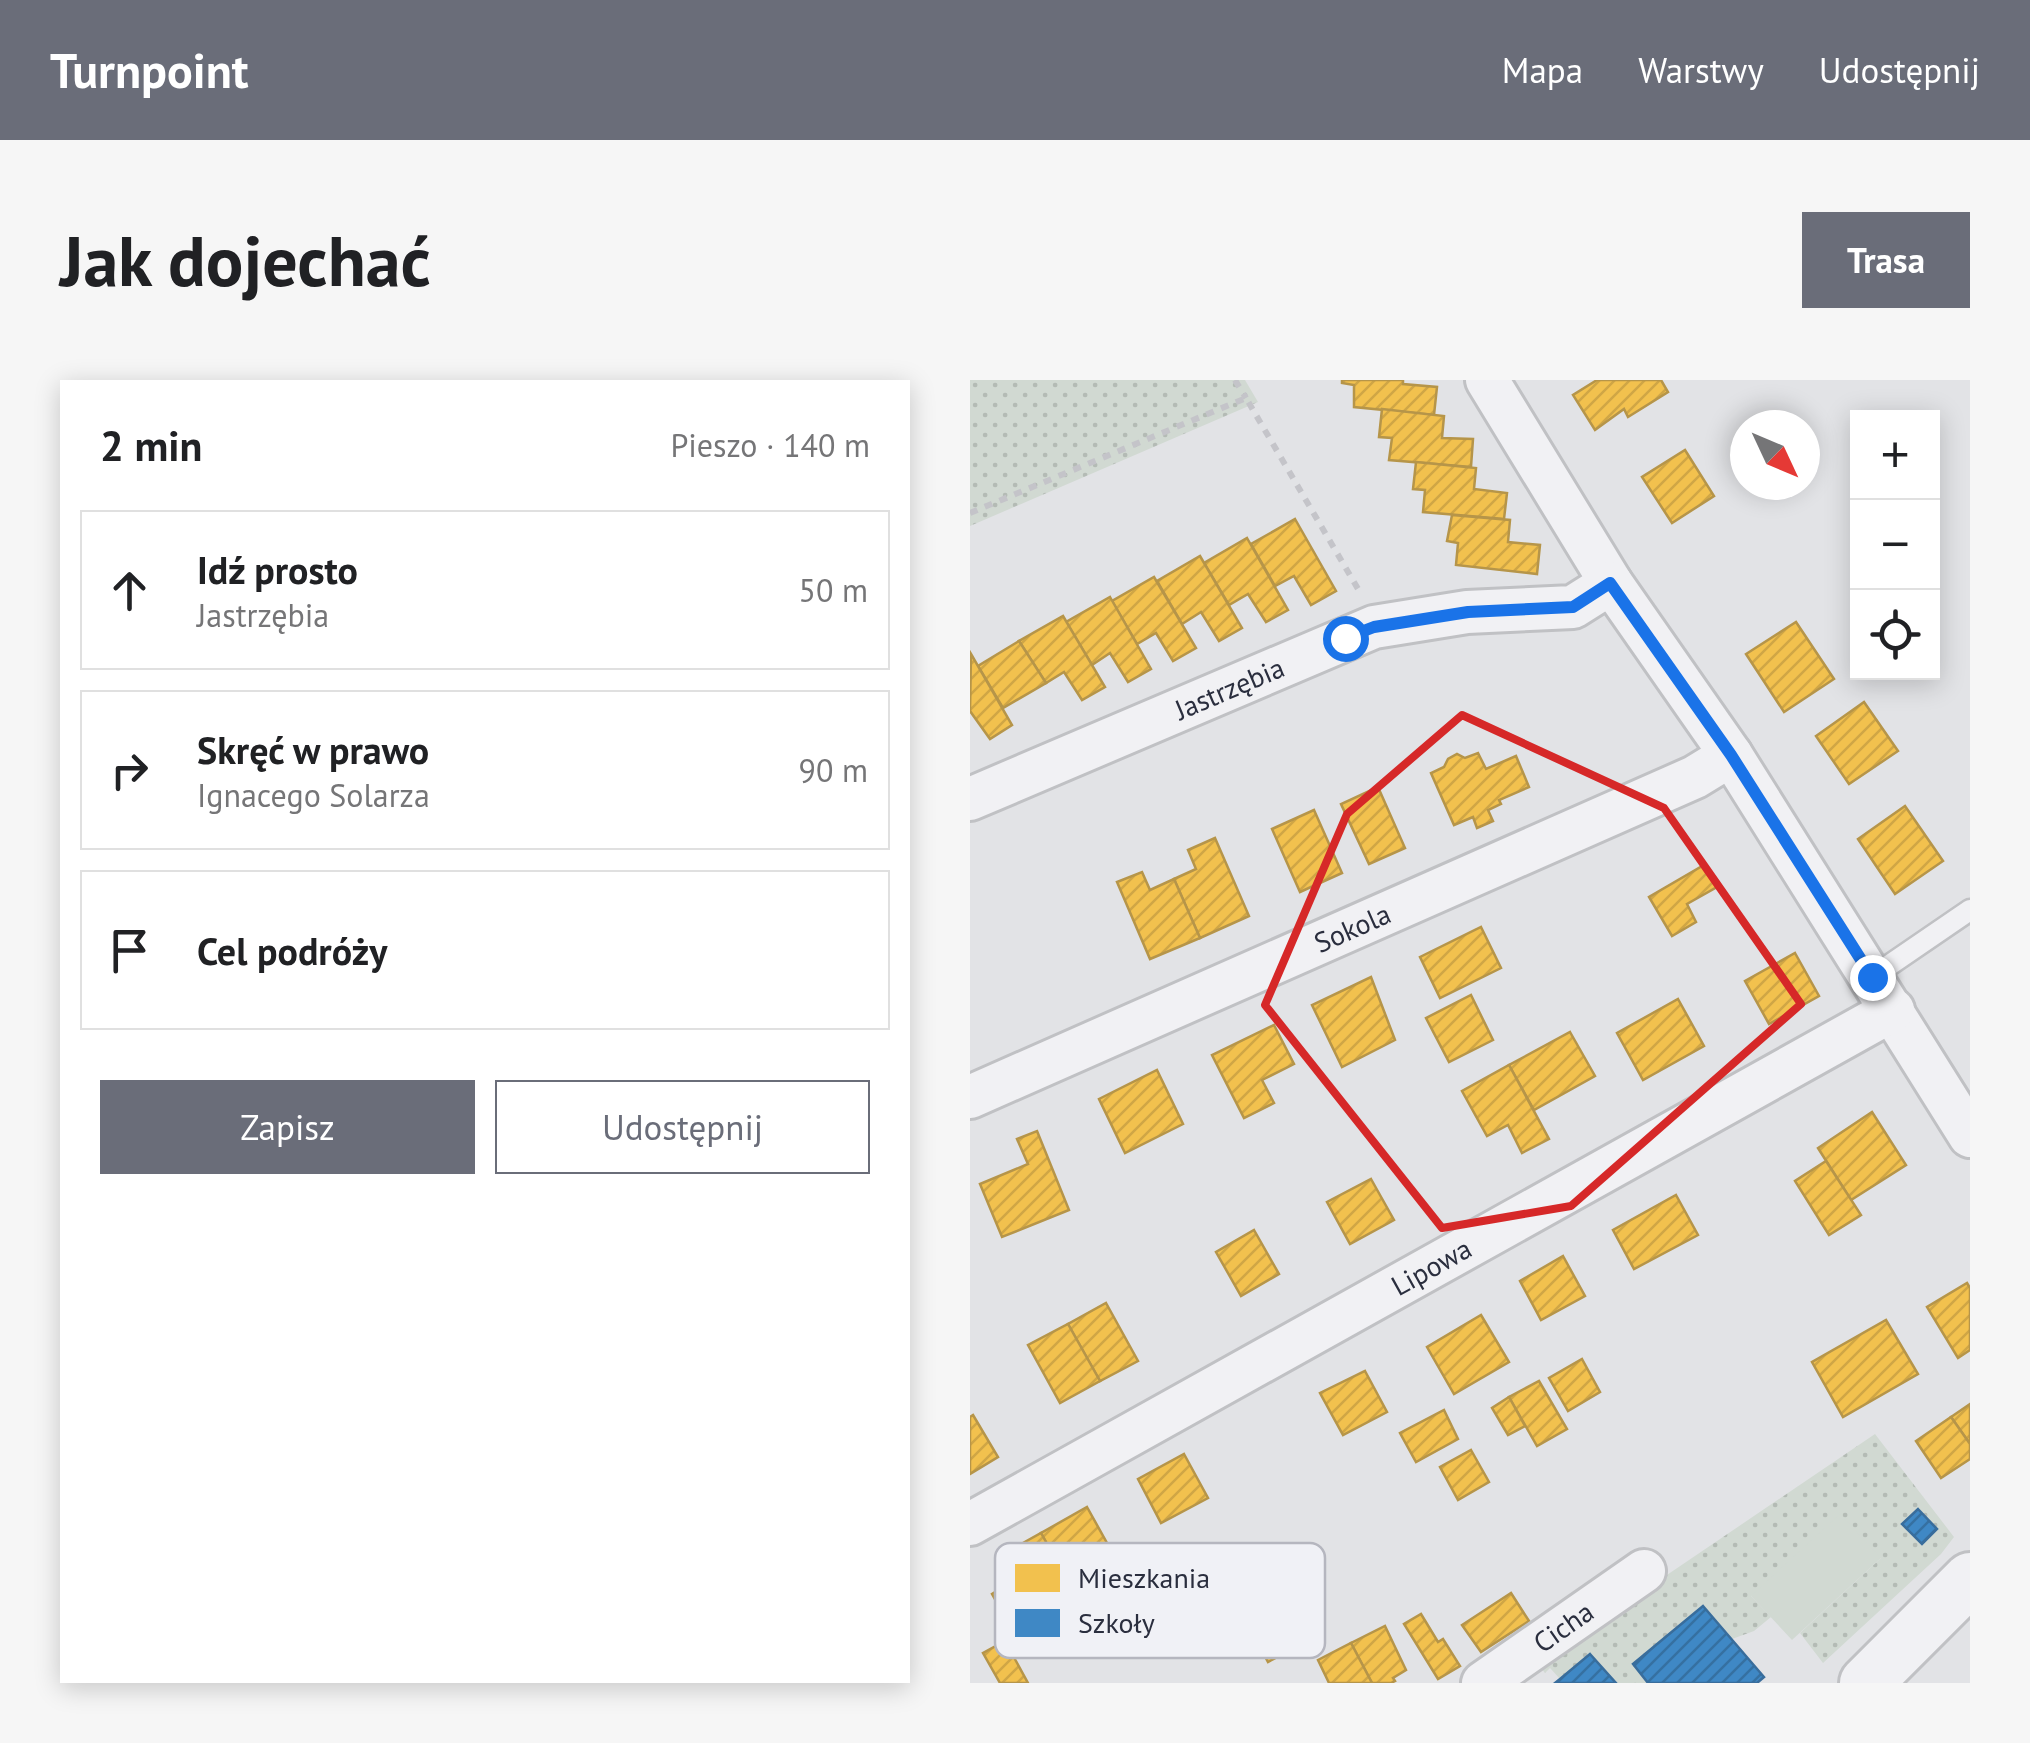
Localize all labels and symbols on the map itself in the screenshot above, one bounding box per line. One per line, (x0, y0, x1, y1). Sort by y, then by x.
north arrow (1730, 410, 1820, 500)
route start (1323, 616, 1369, 662)
street label: Jastrzębia (1168, 648, 1290, 728)
street label: Sokola (1308, 895, 1396, 961)
route end (1850, 955, 1896, 1001)
street label: Lipowa (1384, 1230, 1478, 1304)
legend (995, 1543, 1325, 1658)
text: Mieszkania (1078, 1559, 1210, 1596)
street label: Cicha (1526, 1593, 1601, 1660)
text: Szkoły (1078, 1604, 1155, 1641)

